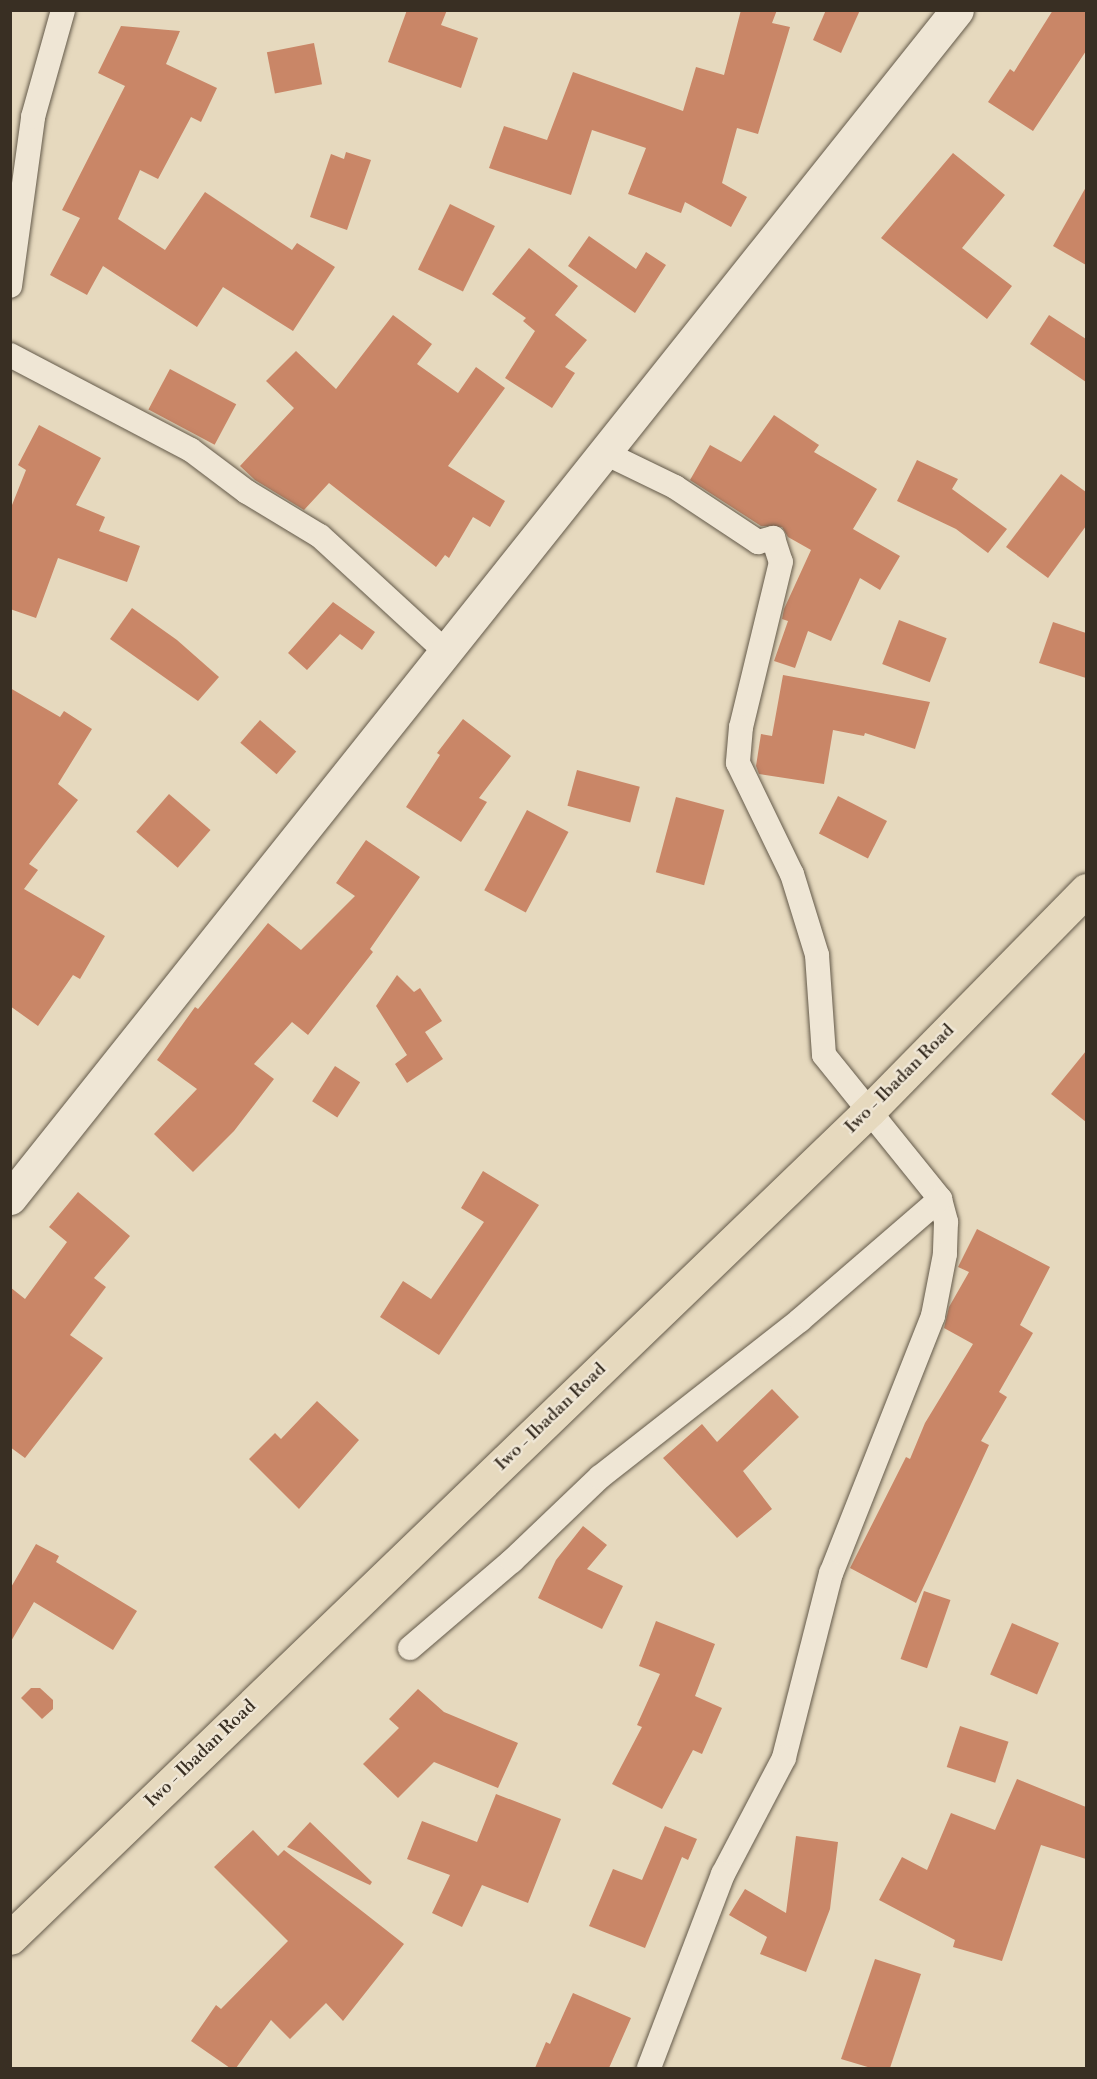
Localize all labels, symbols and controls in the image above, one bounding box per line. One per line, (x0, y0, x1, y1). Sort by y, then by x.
street label: Iwo - Ibadan Road (841, 1020, 959, 1138)
street label: Iwo - Ibadan Road (491, 1359, 611, 1475)
street label: Iwo - Ibadan Road (141, 1696, 261, 1812)

